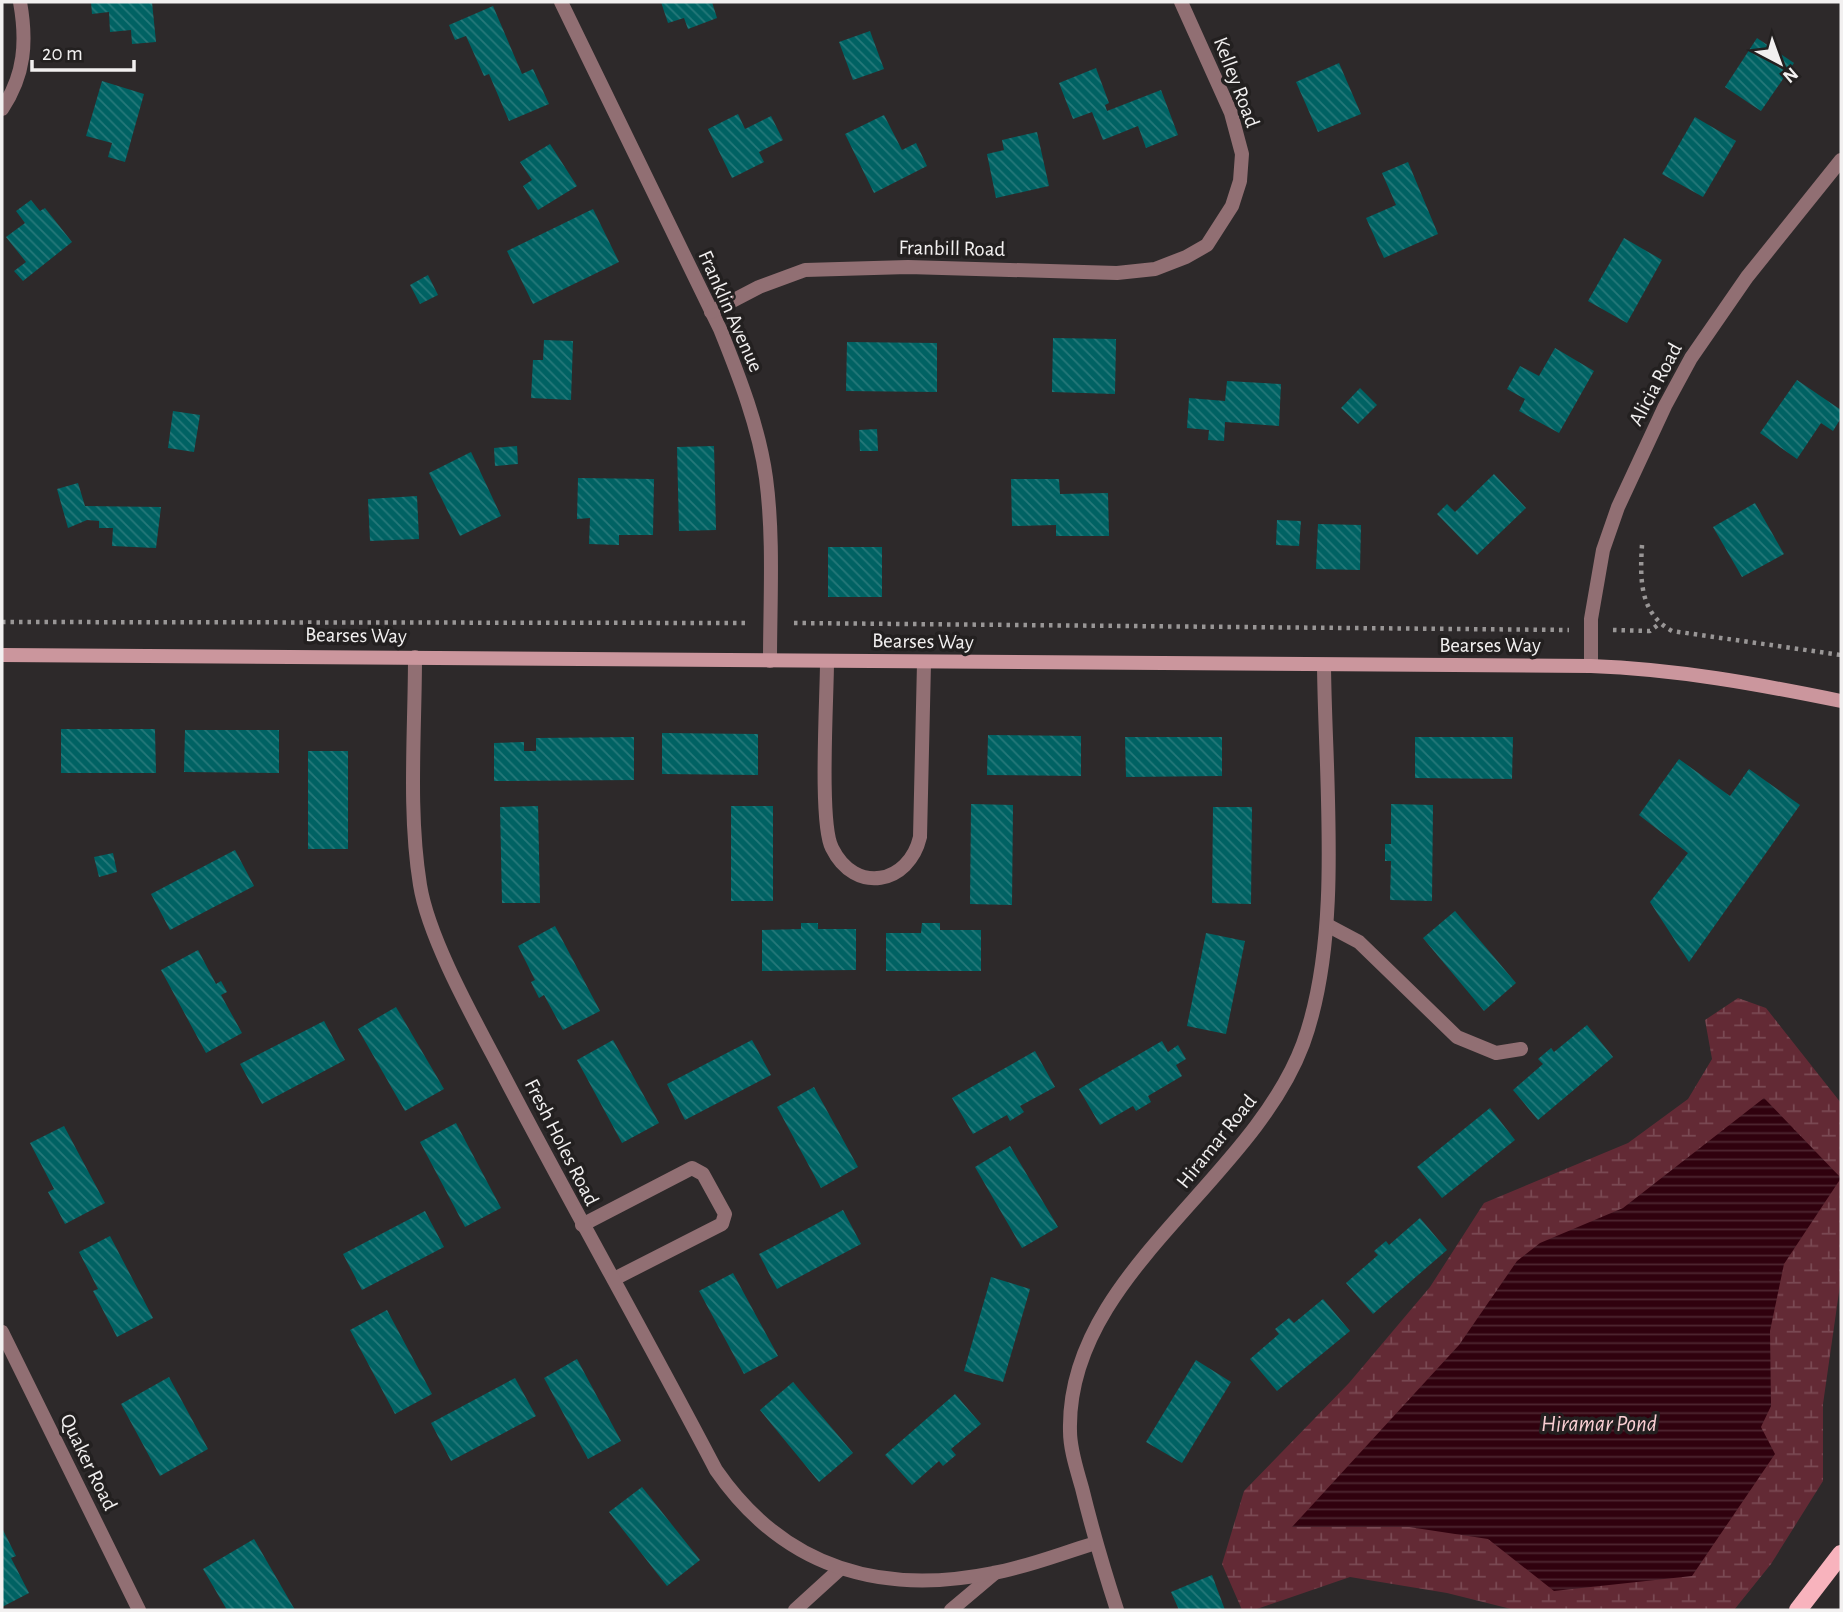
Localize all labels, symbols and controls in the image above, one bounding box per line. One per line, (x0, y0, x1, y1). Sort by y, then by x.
scale bar (32, 28, 133, 72)
north arrow (1745, 28, 1815, 98)
street label: Kelley Road (1210, 34, 1263, 130)
text: 20 m (42, 43, 83, 64)
text: N (1779, 63, 1801, 86)
street label: Franbill Road (898, 237, 1006, 260)
street label: Franklin Avenue (694, 247, 767, 375)
street label: Alicia Road (1625, 339, 1686, 429)
street label: Bearses Way (305, 624, 407, 647)
street label: Bearses Way (872, 630, 974, 653)
street label: Bearses Way (1439, 635, 1541, 656)
street label: Fresh Holes Road (521, 1076, 603, 1209)
street label: Hiramar Road (1172, 1090, 1260, 1192)
street label: Quaker Road (56, 1411, 121, 1514)
water label: Hiramar Pond (1541, 1413, 1657, 1436)

